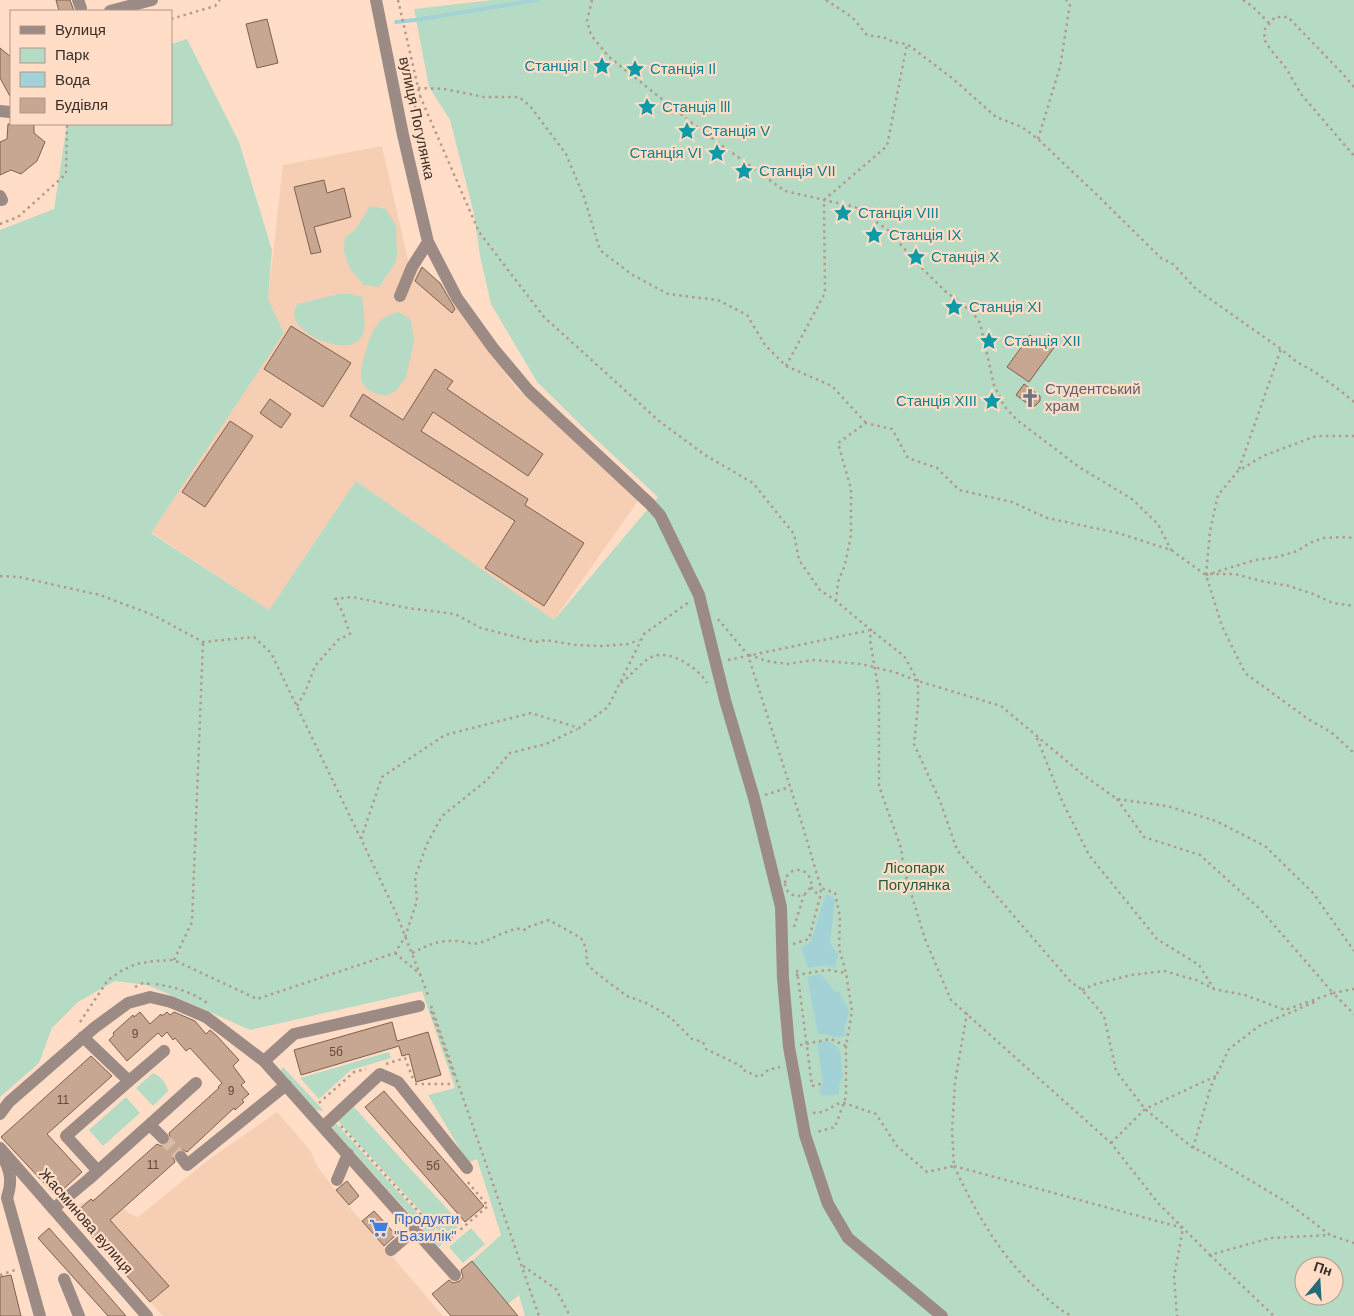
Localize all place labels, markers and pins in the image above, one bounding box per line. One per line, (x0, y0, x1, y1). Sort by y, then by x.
place icon: Cтанція I (591, 55, 613, 77)
place label: Cтанція I (524, 57, 587, 74)
place icon: Cтанція Il (624, 58, 646, 80)
place label: Cтанція Il (650, 60, 716, 77)
place icon: Cтанція lll (636, 96, 658, 118)
place label: Cтанція lll (662, 98, 730, 115)
place icon: Cтанція V (676, 120, 698, 142)
place label: Cтанція V (702, 122, 770, 139)
place icon: Станція VI (706, 142, 728, 164)
place label: Станція VI (629, 144, 702, 161)
place icon: Станція VII (733, 160, 755, 182)
place label: Станція VII (759, 162, 836, 179)
place icon: Cтанція VIII (832, 202, 854, 224)
place label: Cтанція VIII (858, 204, 939, 221)
place icon: Cтанція IX (863, 224, 885, 246)
place label: Cтанція IX (889, 226, 962, 243)
place icon: Cтанція X (905, 246, 927, 268)
place label: Cтанція X (931, 248, 999, 265)
place icon: Cтанція XI (943, 296, 965, 318)
place label: Cтанція XI (969, 298, 1042, 315)
place icon: Cтанція XII (978, 330, 1000, 352)
place label: Cтанція XII (1004, 332, 1081, 349)
place label: Студентський храм (1045, 380, 1141, 414)
church icon: Студентський храм (1019, 387, 1041, 409)
place icon: Cтанція XIII (981, 390, 1003, 412)
place label: Cтанція XIII (896, 392, 977, 409)
place label: Продукти "Базилік" (394, 1210, 459, 1244)
supermarket icon: Продукти "Базилік" (368, 1217, 390, 1239)

